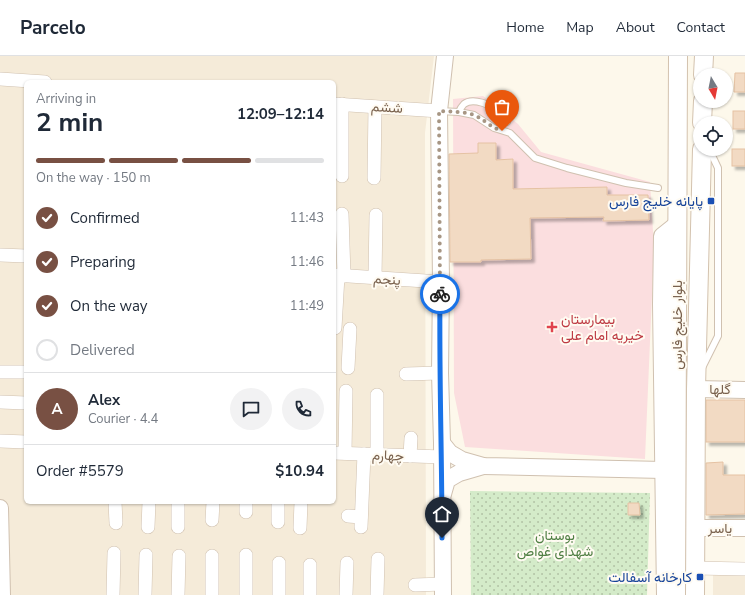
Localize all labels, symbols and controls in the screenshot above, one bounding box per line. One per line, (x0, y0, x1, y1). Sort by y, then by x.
text: Parcelo (20, 15, 86, 41)
text: Home (506, 18, 544, 37)
text: Map (566, 18, 594, 37)
text: About (616, 18, 655, 37)
text: Contact (677, 18, 725, 37)
north arrow (693, 68, 733, 108)
map controls (693, 68, 733, 156)
text: Arriving in (36, 90, 96, 108)
pin (485, 90, 519, 131)
icon: bag (491, 96, 513, 118)
street label: ششم (370, 97, 403, 118)
text: 12:09–12:14 (237, 104, 324, 124)
text: 2 min (36, 105, 103, 140)
button: locate (693, 116, 733, 156)
text: On the way · 150 m (36, 169, 151, 187)
place label: پایانه خلیج فارس (609, 192, 703, 212)
marker: پایانه خلیج فارس (706, 196, 716, 206)
icon: check (36, 207, 58, 229)
text: Confirmed (70, 208, 140, 228)
text: 11:43 (290, 209, 324, 227)
icon: check (36, 251, 58, 273)
text: Preparing (70, 252, 135, 272)
text: 11:46 (290, 253, 324, 271)
street label: پنجم (373, 269, 401, 290)
courier (420, 274, 460, 314)
street label: بلوار خلیج فارس (668, 280, 688, 370)
icon: bike (429, 283, 451, 305)
icon: check (36, 295, 58, 317)
text: On the way (70, 296, 148, 316)
text: 11:49 (290, 297, 324, 315)
place label: بیمارستان خیریه امام علی (561, 310, 644, 345)
marker: بیمارستان خیریه امام علی (546, 321, 558, 333)
text: Delivered (70, 340, 135, 360)
street label: گلها (709, 380, 731, 399)
button: chat (230, 388, 272, 430)
button: phone (282, 388, 324, 430)
text: Alex (88, 390, 120, 410)
text: A (51, 399, 63, 419)
text: Courier · 4.4 (88, 410, 158, 428)
street label: چهارم (372, 445, 404, 466)
text: Order #5579 (36, 461, 124, 481)
text: $10.94 (275, 461, 324, 481)
pin (425, 497, 459, 538)
icon: home (431, 503, 453, 525)
street label: یاسر (707, 519, 732, 538)
park label: بوستان شهدای غواص (517, 526, 593, 561)
place label: کارخانه آسفالت (609, 568, 692, 587)
marker: کارخانه آسفالت (695, 572, 705, 582)

